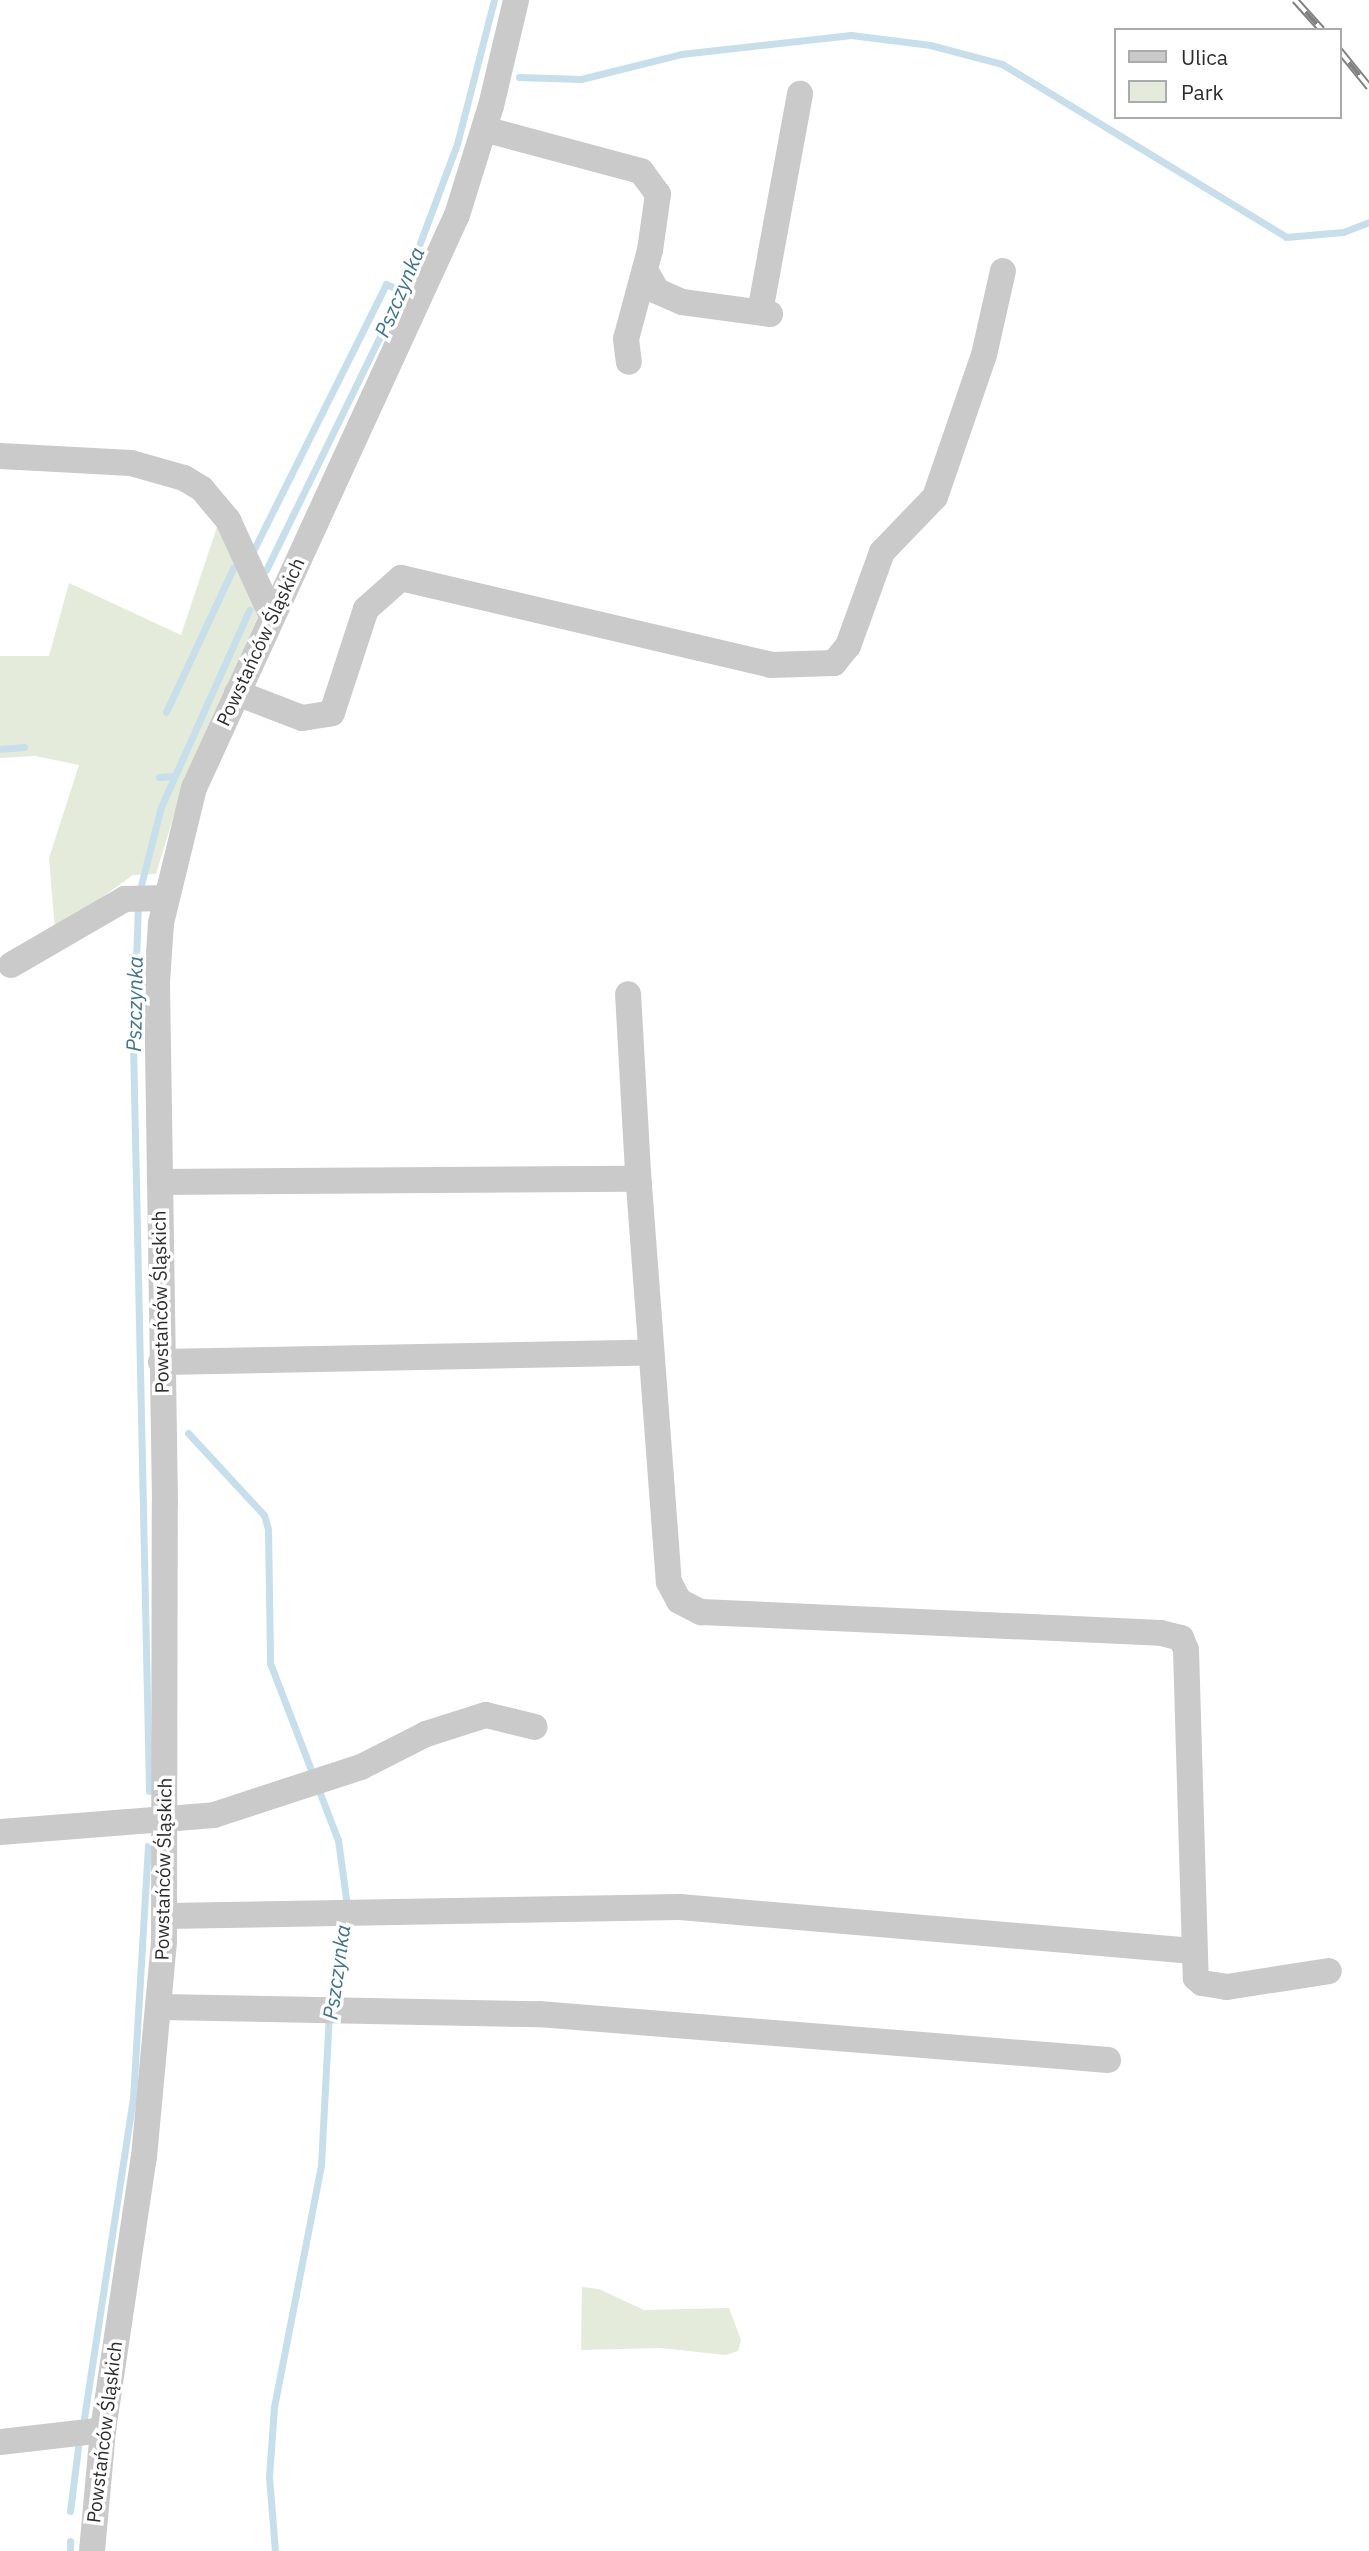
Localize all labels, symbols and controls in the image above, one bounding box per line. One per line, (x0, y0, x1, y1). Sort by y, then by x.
legend (1114, 28, 1341, 119)
text: Ulica (1181, 43, 1228, 71)
text: Park (1181, 78, 1224, 106)
water label: Pszczynka (369, 243, 429, 341)
street label: Powstańców Śląskich (212, 554, 310, 730)
water label: Pszczynka (121, 956, 147, 1052)
street label: Powstańców Śląskich (148, 1210, 174, 1394)
street label: Powstańców Śląskich (151, 1777, 177, 1961)
water label: Pszczynka (317, 1923, 355, 2021)
street label: Powstańców Śląskich (83, 2340, 127, 2524)

